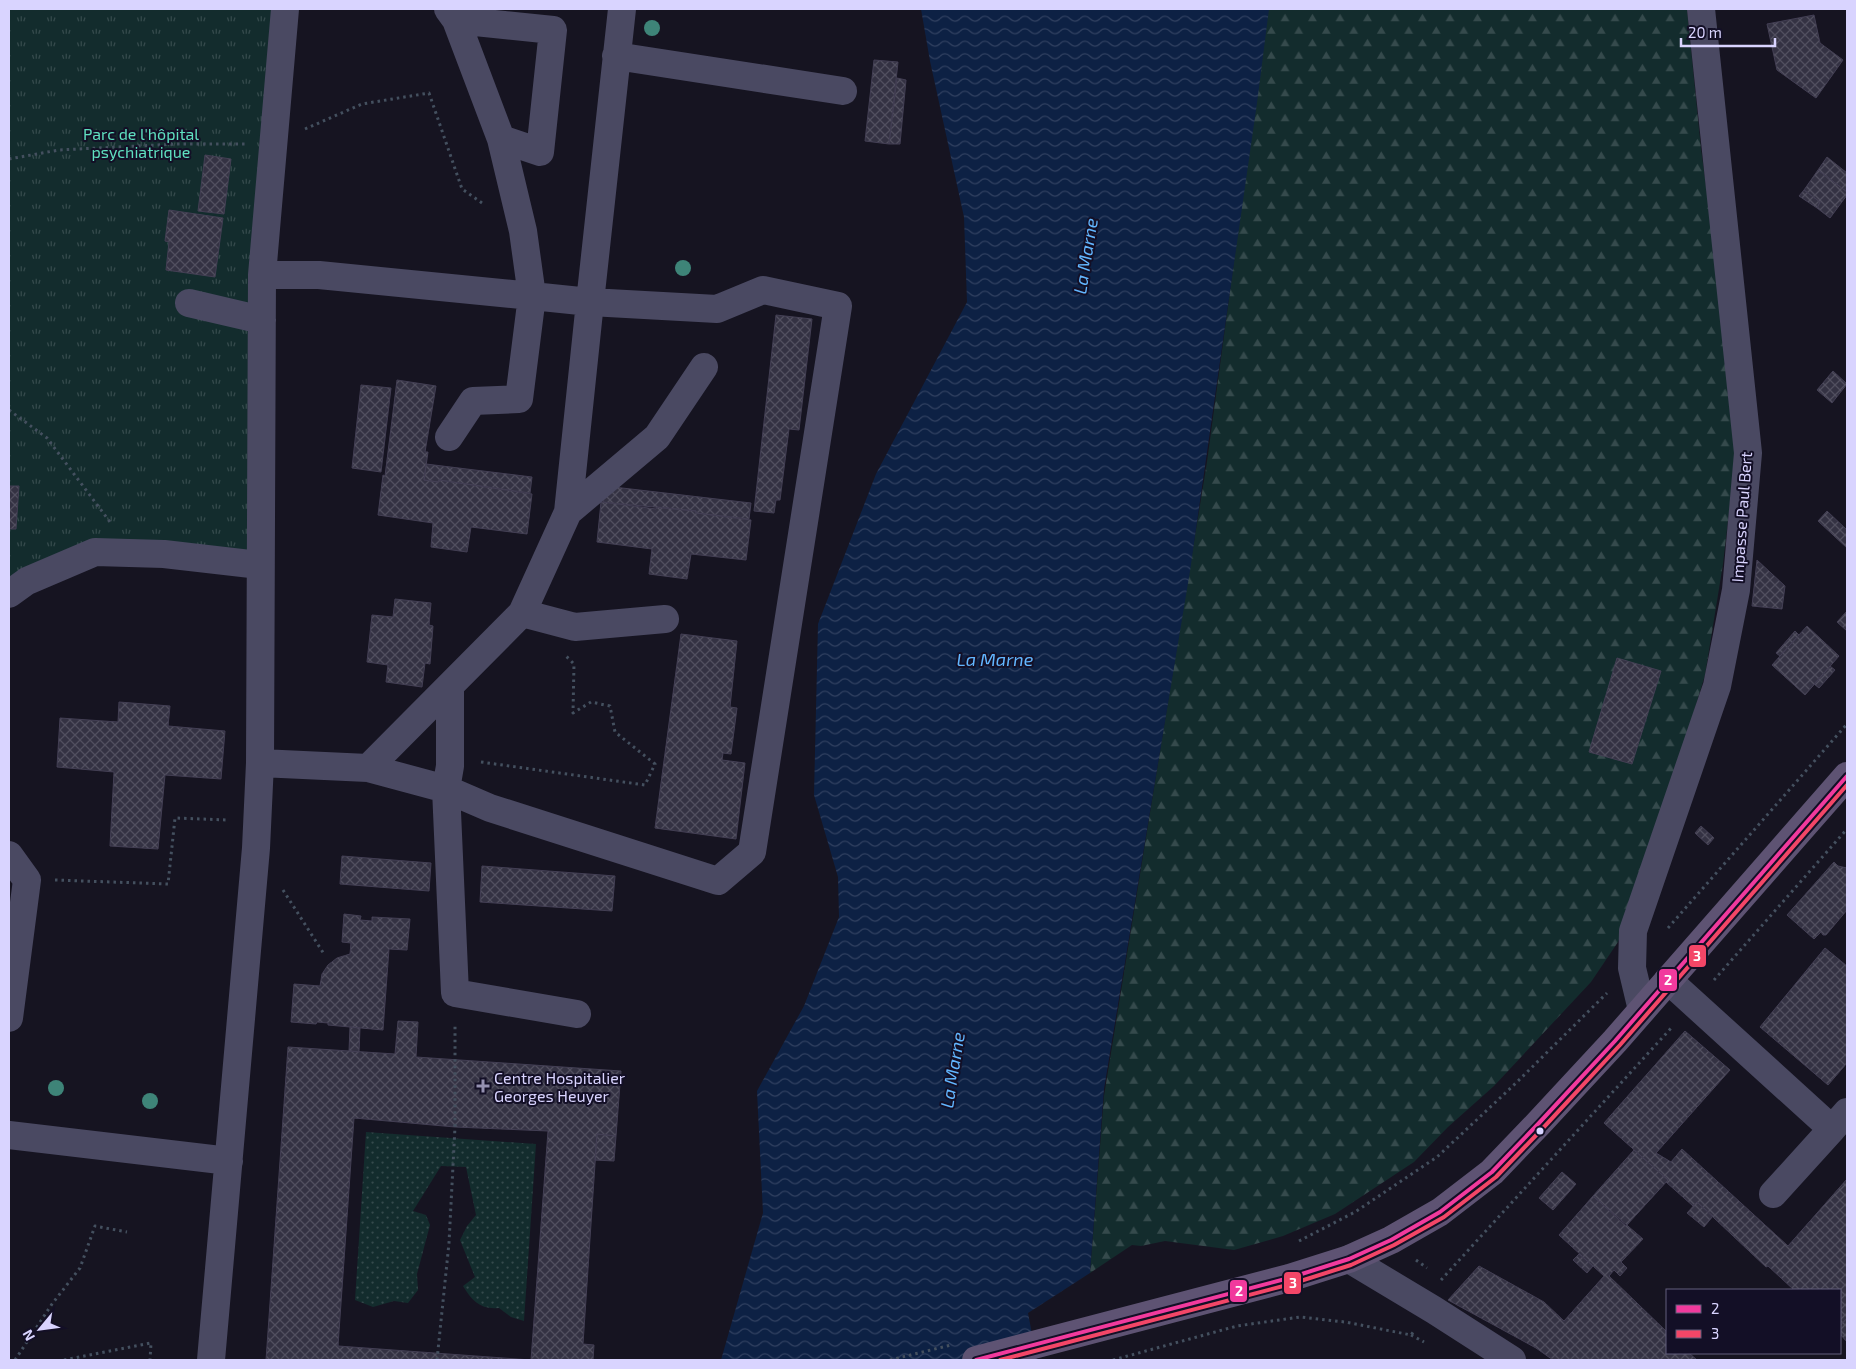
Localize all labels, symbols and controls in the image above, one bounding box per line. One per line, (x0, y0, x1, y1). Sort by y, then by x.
scale bar (1681, 15, 1775, 47)
text: 20 m (1688, 23, 1722, 41)
park label: Parc de l'hôpital psychiatrique (83, 124, 199, 161)
water label: La Marne (1068, 216, 1102, 296)
street label: Impasse Paul Bert (1727, 451, 1755, 583)
water label: La Marne (957, 648, 1034, 670)
line badge: 3 (1688, 944, 1707, 968)
text: 3 (1693, 947, 1701, 964)
line badge: 2 (1658, 968, 1678, 992)
text: 2 (1664, 971, 1672, 988)
water label: La Marne (935, 1030, 969, 1110)
place label: Centre Hospitalier Georges Heuyer (494, 1068, 626, 1105)
marker: Centre Hospitalier Georges Heuyer (476, 1079, 490, 1093)
unlabelled marker (1535, 1126, 1545, 1136)
line badge: 3 (1283, 1271, 1302, 1295)
text: 3 (1289, 1274, 1297, 1291)
line badge: 2 (1229, 1279, 1248, 1303)
text: 2 (1235, 1282, 1243, 1299)
legend (1666, 1289, 1841, 1354)
text: 2 (1711, 1299, 1719, 1317)
north arrow (15, 1304, 65, 1354)
text: 3 (1711, 1324, 1719, 1342)
text: N (18, 1327, 38, 1344)

